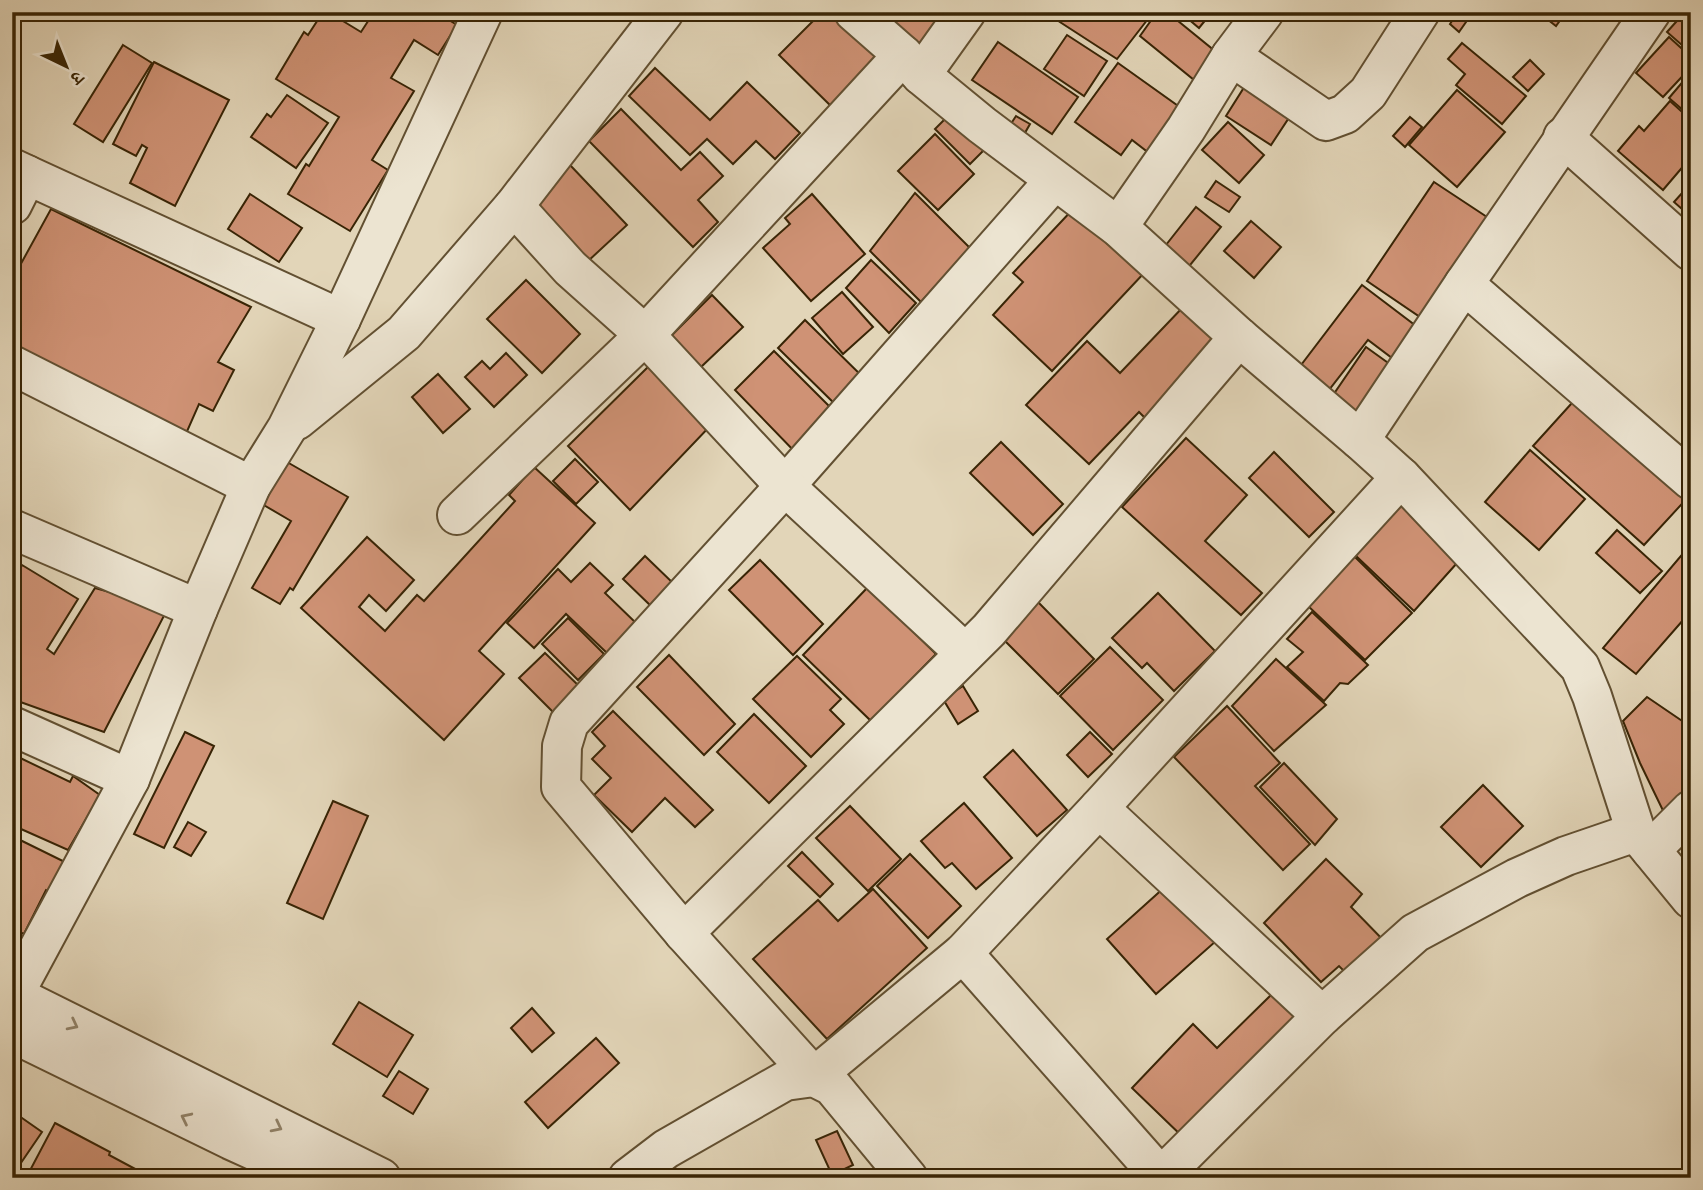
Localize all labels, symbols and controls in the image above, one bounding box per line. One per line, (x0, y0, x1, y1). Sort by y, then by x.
north arrow (32, 32, 102, 102)
text: उ (64, 64, 89, 90)
one-way arrow (66, 1016, 78, 1030)
one-way arrow (181, 1113, 193, 1127)
one-way arrow (270, 1118, 282, 1132)

